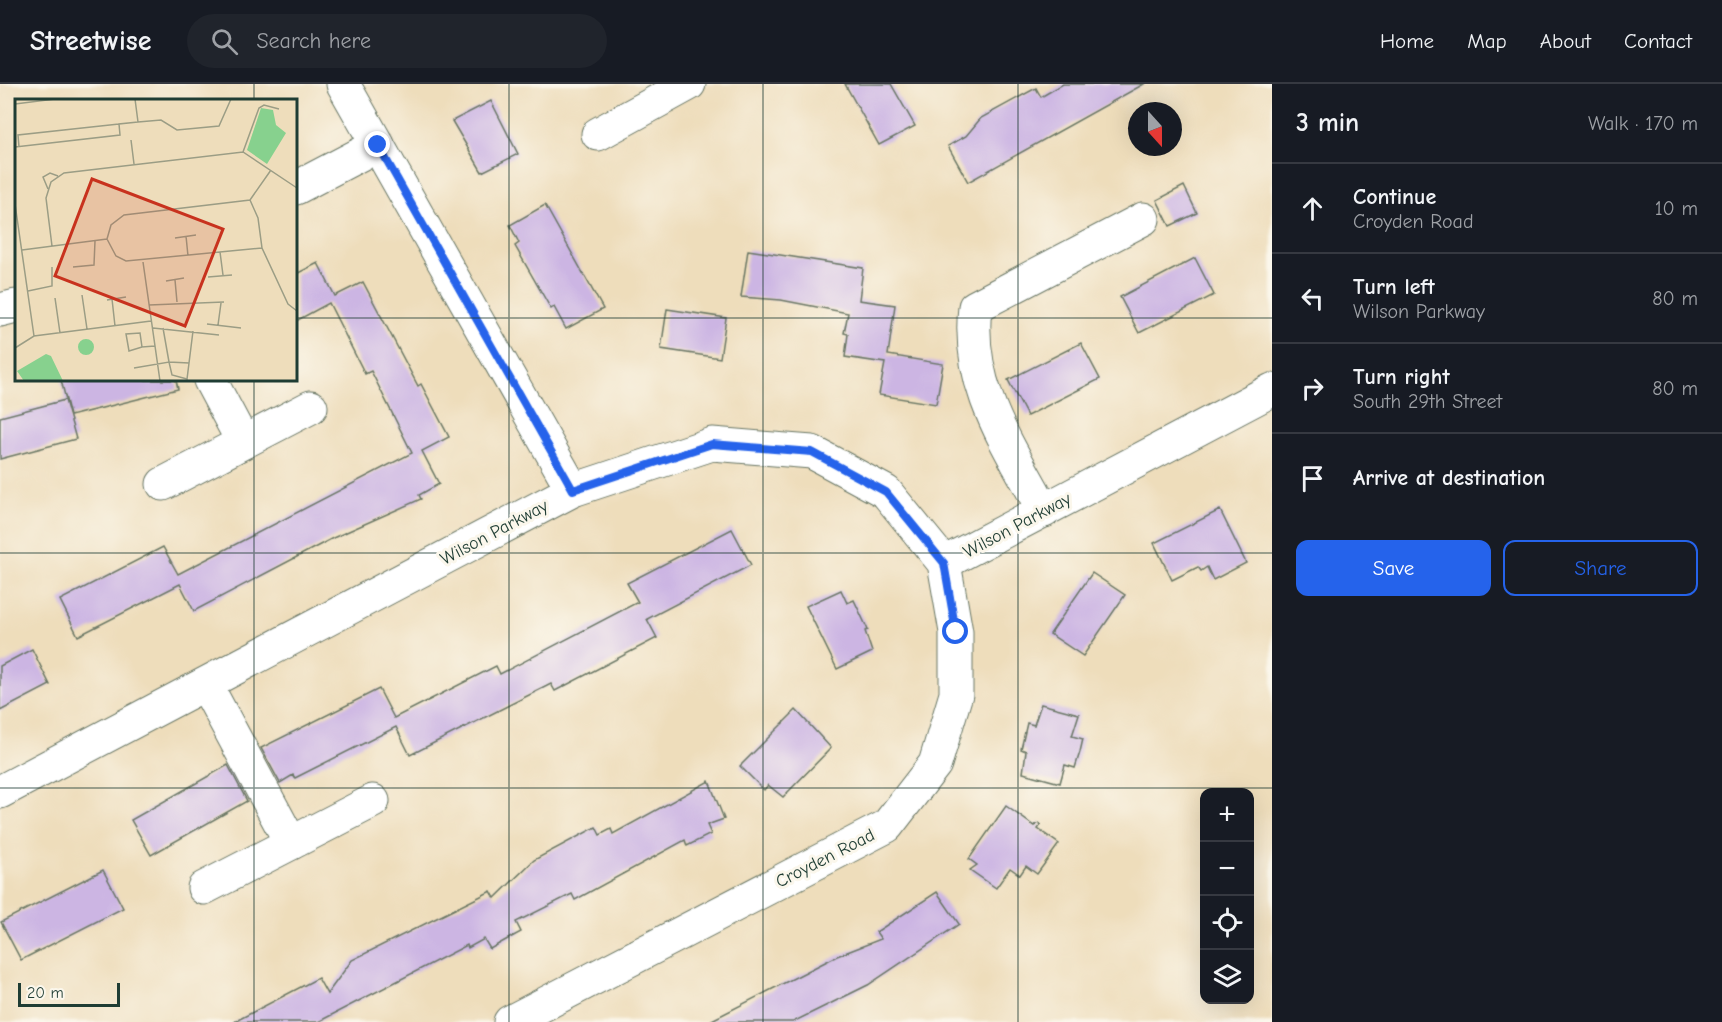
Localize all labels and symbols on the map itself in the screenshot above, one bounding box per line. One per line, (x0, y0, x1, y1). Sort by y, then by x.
inset map (15, 99, 297, 381)
north arrow (1128, 102, 1182, 156)
route end (364, 131, 390, 157)
street label: Wilson Parkway (960, 488, 1075, 563)
street label: Wilson Parkway (437, 495, 552, 570)
route start (942, 618, 968, 644)
street label: Croyden Road (772, 824, 878, 892)
scale bar (18, 980, 120, 1008)

